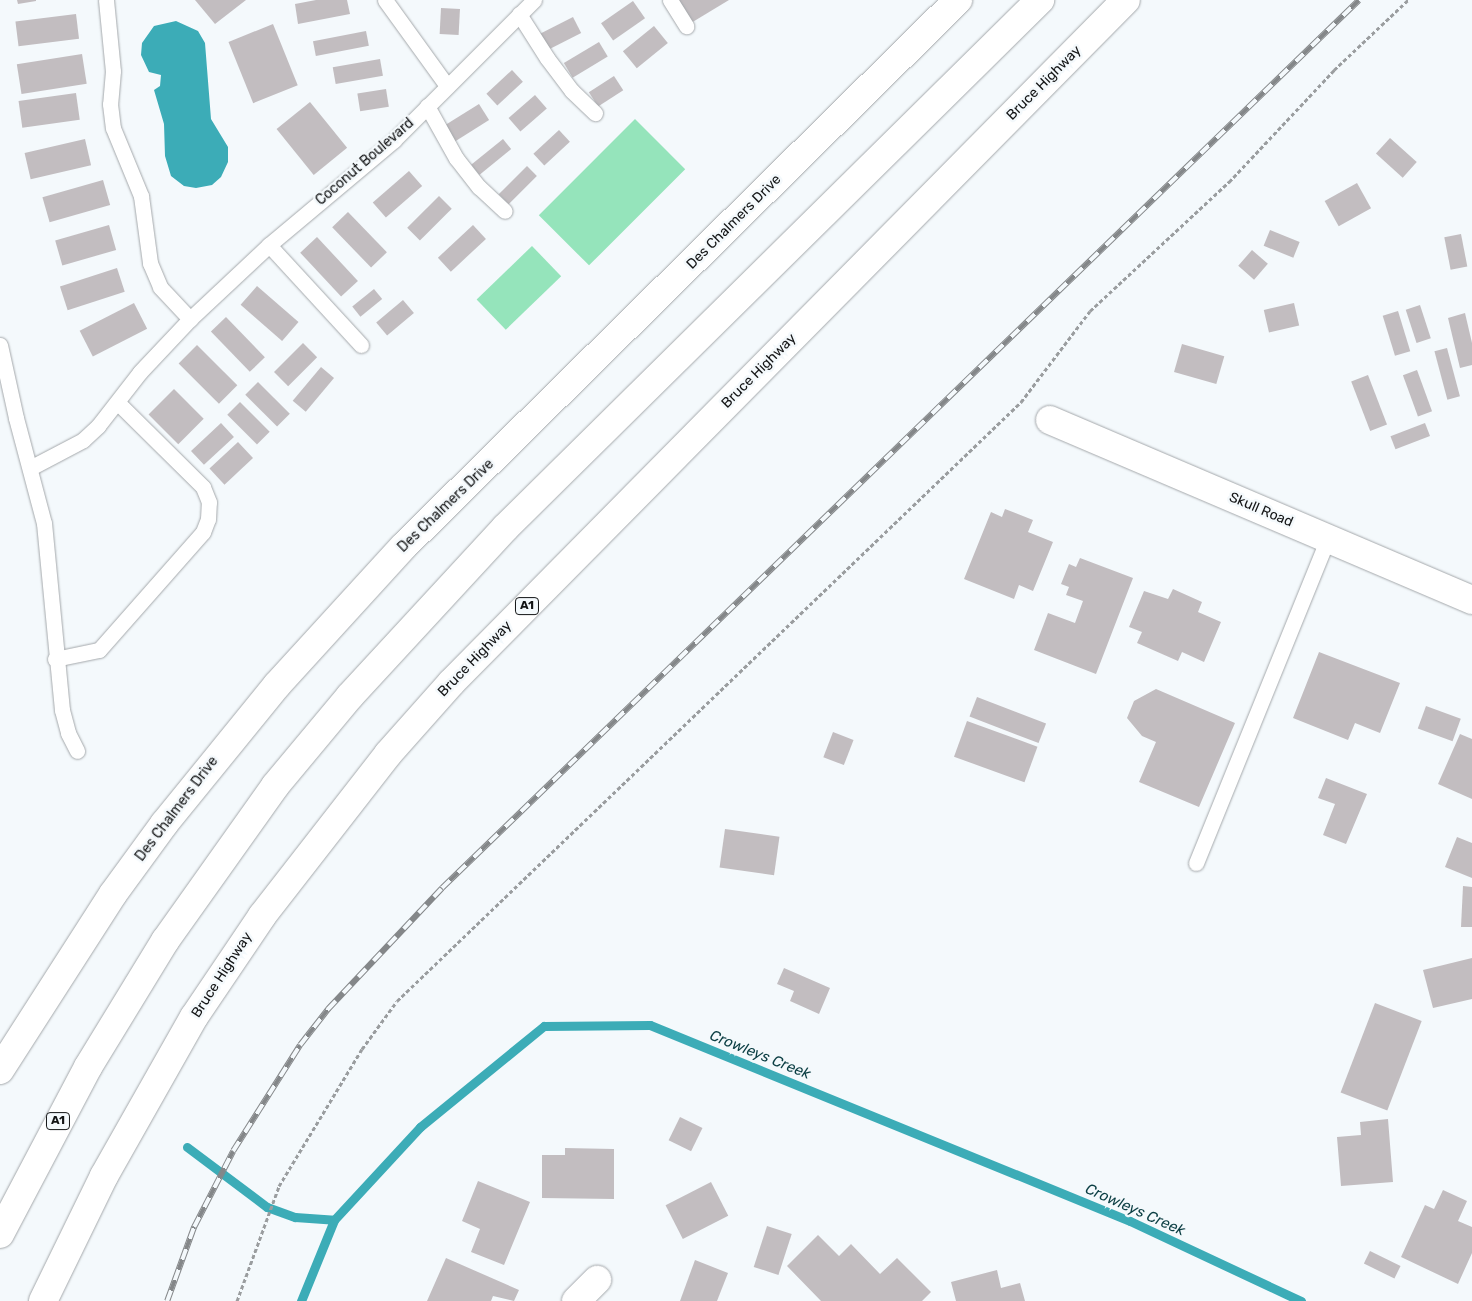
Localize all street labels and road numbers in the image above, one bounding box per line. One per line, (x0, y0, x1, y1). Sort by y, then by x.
street label: Bruce Highway (1003, 42, 1085, 124)
street label: Coconut Boulevard (313, 115, 417, 209)
street label: Des Chalmers Drive (683, 171, 785, 273)
street label: Bruce Highway (718, 330, 800, 412)
street label: Des Chalmers Drive (395, 456, 497, 556)
street label: Skull Road (1227, 489, 1295, 531)
road number: A1 (514, 596, 540, 616)
street label: Bruce Highway (435, 618, 515, 700)
street label: Des Chalmers Drive (132, 753, 222, 865)
street label: Bruce Highway (188, 929, 256, 1021)
road number: A1 (46, 1112, 70, 1130)

